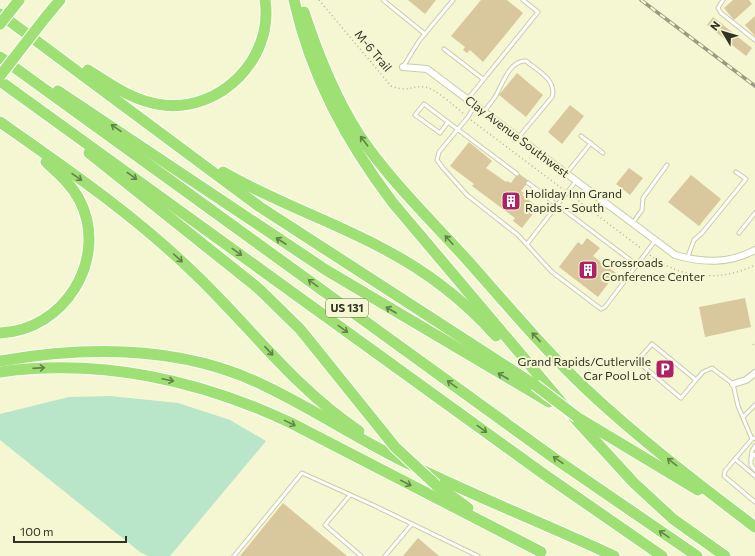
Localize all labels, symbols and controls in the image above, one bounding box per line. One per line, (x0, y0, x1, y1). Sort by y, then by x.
north arrow (703, 12, 743, 52)
text: N (707, 18, 722, 33)
street label: M-6 Trail (352, 27, 395, 74)
street label: Clay Avenue Southwest (463, 92, 573, 180)
one-way arrow (110, 124, 121, 132)
one-way arrow (360, 136, 368, 147)
one-way arrow (126, 172, 137, 180)
one-way arrow (72, 173, 83, 181)
place label: Holiday Inn Grand Rapids - South (525, 186, 622, 214)
building icon: Holiday Inn Grand Rapids - South (500, 190, 522, 212)
one-way arrow (444, 235, 453, 245)
one-way arrow (276, 237, 287, 245)
one-way arrow (232, 248, 243, 257)
one-way arrow (173, 254, 184, 263)
place label: Crossroads Conference Center (602, 255, 705, 283)
building icon: Crossroads Conference Center (577, 259, 599, 281)
one-way arrow (307, 279, 318, 287)
road number: US 131 (326, 299, 368, 317)
one-way arrow (385, 306, 397, 314)
one-way arrow (337, 324, 348, 333)
one-way arrow (531, 331, 540, 342)
one-way arrow (264, 346, 274, 356)
place label: Grand Rapids/Cutlerville Car Pool Lot (518, 354, 651, 382)
parking icon: Grand Rapids/Cutlerville Car Pool Lot (654, 358, 676, 380)
one-way arrow (32, 365, 45, 372)
one-way arrow (497, 371, 509, 379)
one-way arrow (161, 376, 174, 384)
one-way arrow (447, 380, 458, 388)
one-way arrow (284, 420, 296, 427)
one-way arrow (477, 425, 488, 433)
one-way arrow (552, 456, 563, 464)
one-way arrow (667, 458, 678, 467)
one-way arrow (399, 479, 411, 487)
scale bar (14, 518, 126, 544)
text: 100 m (20, 524, 54, 538)
one-way arrow (659, 530, 670, 538)

